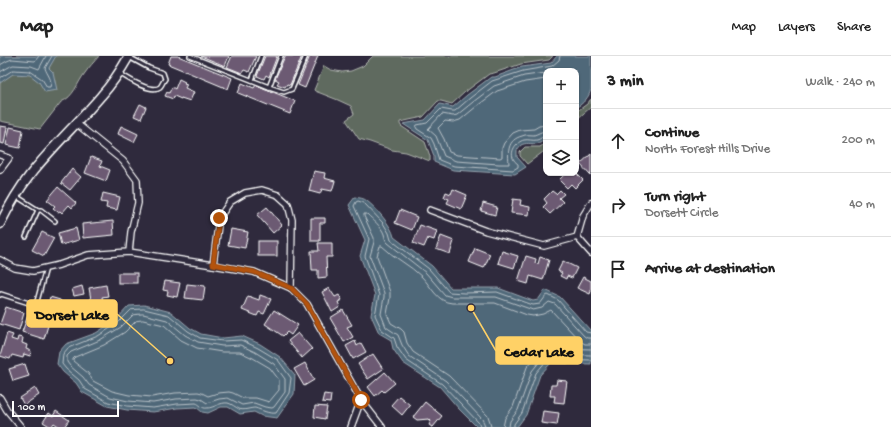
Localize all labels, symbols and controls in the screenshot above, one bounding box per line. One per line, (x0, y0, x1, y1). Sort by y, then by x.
text: Map (20, 16, 53, 39)
text: Map (732, 19, 756, 36)
text: Layers (778, 19, 815, 36)
text: Share (837, 19, 871, 36)
map controls (543, 68, 579, 176)
button: + (543, 68, 579, 104)
text: 3 min (607, 72, 644, 92)
text: Walk · 240 m (806, 75, 875, 90)
button: − (543, 104, 579, 140)
text: Continue (645, 124, 699, 142)
icon: ahead (607, 130, 629, 152)
text: 200 m (842, 133, 875, 148)
button: layers (543, 140, 579, 176)
text: North Forest Hills Drive (645, 142, 770, 157)
text: Turn right (645, 188, 705, 206)
icon: right (607, 194, 629, 216)
text: 40 m (849, 197, 875, 212)
text: Dorsett Circle (645, 206, 718, 221)
route end (210, 209, 228, 227)
icon: arrive (607, 258, 629, 280)
text: Arrive at destination (645, 260, 775, 278)
callout: Dorset Lake (27, 300, 117, 327)
text: Dorset Lake (33, 307, 110, 325)
callout: Cedar Lake (496, 337, 582, 364)
text: Cedar Lake (503, 344, 575, 362)
route start (352, 391, 370, 409)
scale bar (12, 399, 119, 418)
text: 100 m (18, 402, 45, 414)

